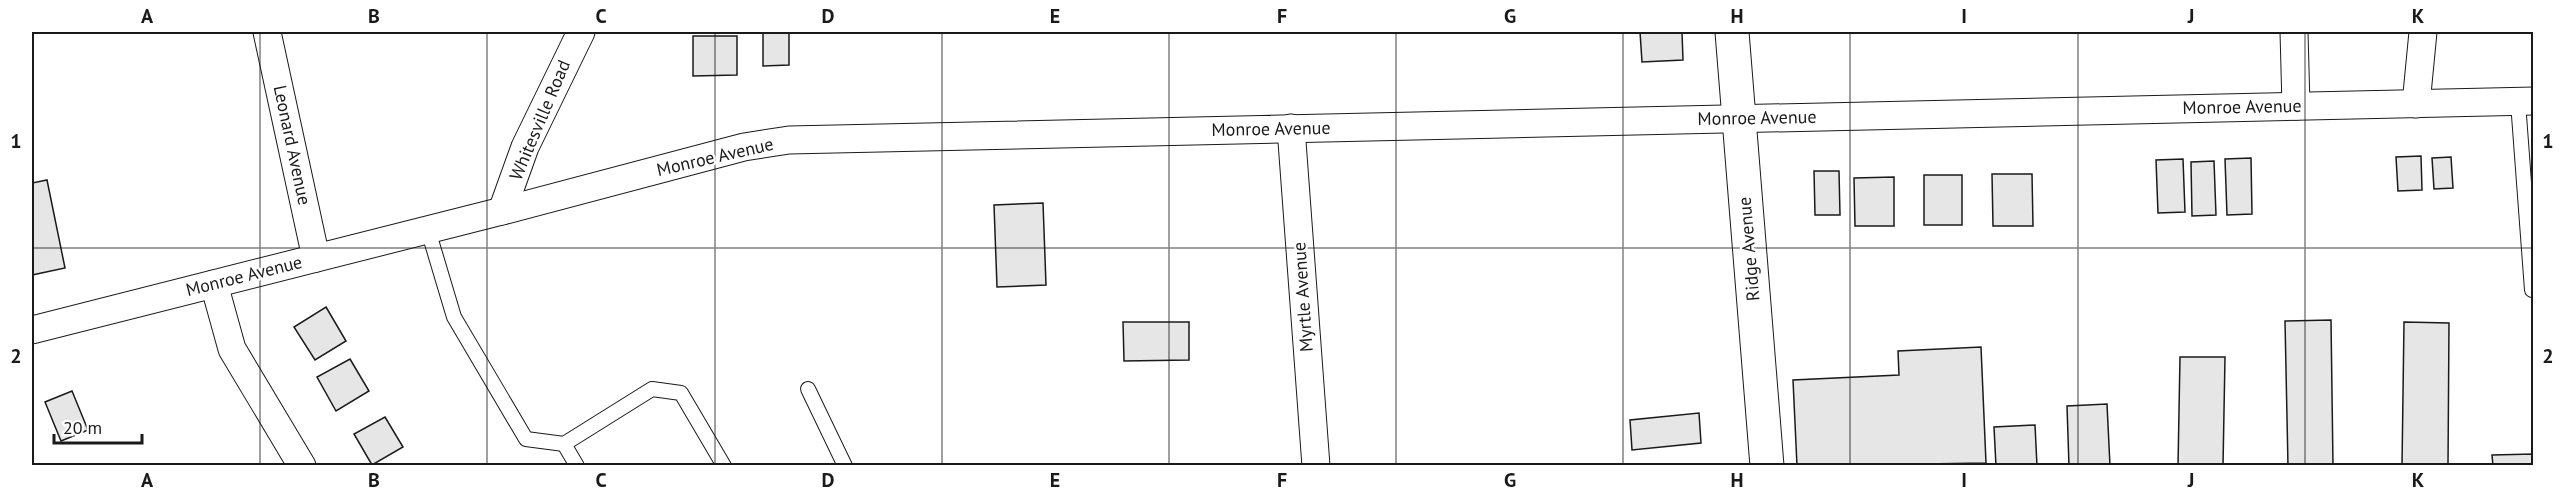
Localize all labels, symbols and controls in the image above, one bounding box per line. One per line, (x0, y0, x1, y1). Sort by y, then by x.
text: A (141, 3, 154, 29)
text: B (368, 3, 380, 29)
text: C (595, 3, 607, 29)
text: D (822, 3, 835, 29)
text: E (1050, 3, 1060, 29)
text: F (1277, 3, 1287, 29)
text: G (1504, 3, 1516, 29)
text: H (1730, 3, 1744, 29)
text: I (1961, 3, 1967, 29)
text: J (2187, 3, 2194, 29)
text: K (2412, 3, 2425, 29)
street label: Whitesville Road (504, 56, 575, 183)
street label: Leonard Avenue (269, 83, 316, 207)
street label: Monroe Avenue (2182, 94, 2302, 119)
street label: Monroe Avenue (1697, 105, 1817, 130)
street label: Monroe Avenue (1211, 116, 1331, 141)
text: 1 (10, 128, 22, 154)
text: 1 (2542, 128, 2554, 154)
street label: Monroe Avenue (654, 132, 775, 181)
street label: Ridge Avenue (1732, 196, 1765, 302)
street label: Myrtle Avenue (1287, 241, 1318, 353)
street label: Monroe Avenue (183, 250, 304, 301)
text: 2 (10, 343, 22, 369)
text: 2 (2542, 343, 2554, 369)
scale bar (54, 407, 142, 445)
text: 20 m (63, 416, 102, 439)
text: A (141, 467, 154, 493)
text: B (368, 467, 380, 493)
text: C (595, 467, 607, 493)
text: D (822, 467, 835, 493)
text: E (1050, 467, 1060, 493)
text: F (1277, 467, 1287, 493)
text: G (1504, 467, 1516, 493)
text: H (1730, 467, 1744, 493)
text: I (1961, 467, 1967, 493)
text: J (2187, 467, 2194, 493)
text: K (2412, 467, 2425, 493)

